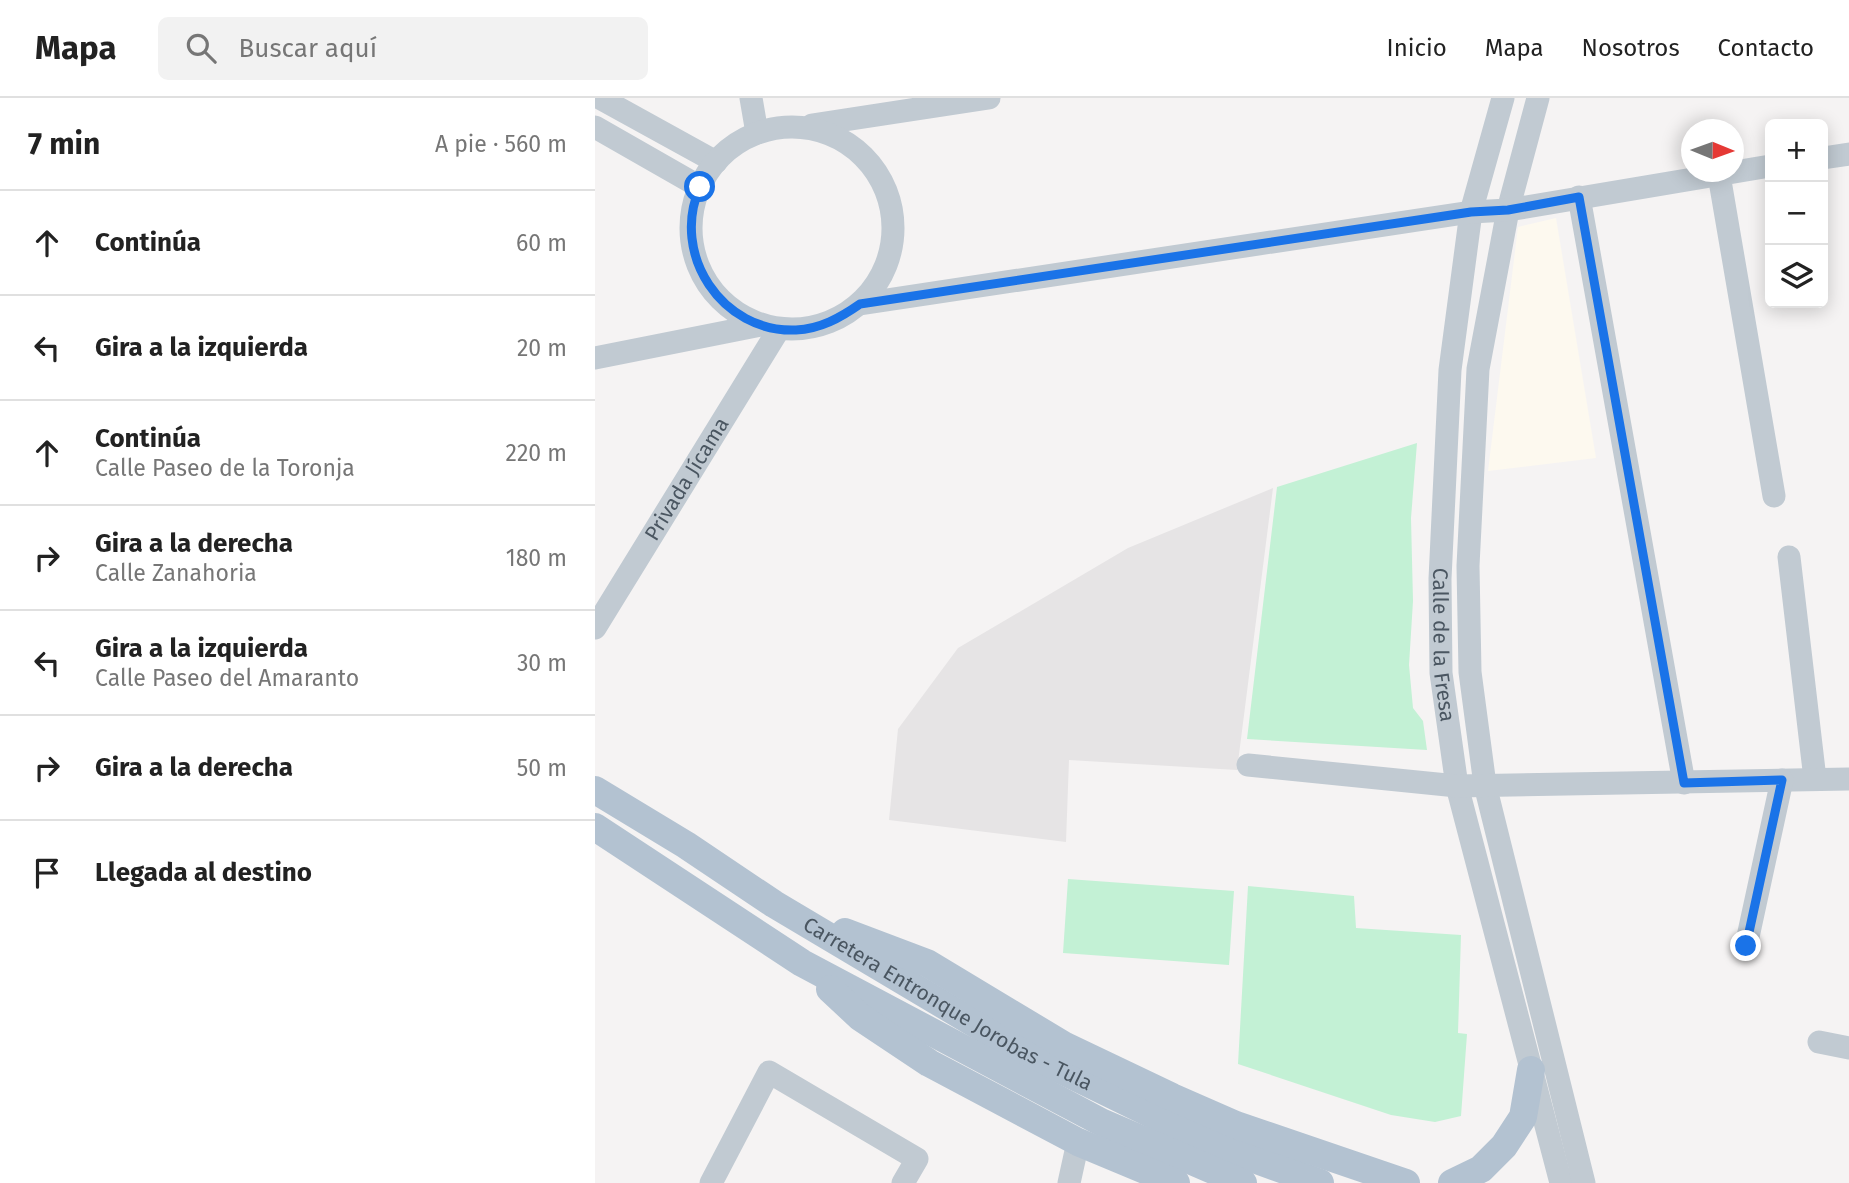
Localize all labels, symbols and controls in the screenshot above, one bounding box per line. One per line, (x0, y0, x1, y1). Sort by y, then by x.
search box (158, 17, 648, 80)
text: Mapa (35, 28, 116, 68)
icon: search (182, 29, 220, 67)
text: Buscar aquí (238, 33, 377, 64)
text: Inicio (1387, 34, 1447, 62)
text: Mapa (1485, 34, 1544, 62)
text: Nosotros (1582, 34, 1680, 62)
text: Contacto (1718, 34, 1814, 62)
north arrow (1681, 119, 1744, 182)
map controls (1765, 119, 1828, 308)
button: + (1765, 119, 1828, 182)
text: 7 min (28, 126, 100, 162)
text: A pie · 560 m (435, 130, 567, 158)
route start (684, 171, 715, 202)
button: − (1765, 182, 1828, 245)
icon: ahead (28, 224, 66, 262)
text: Continúa (95, 227, 201, 258)
text: 60 m (516, 229, 567, 257)
button: layers (1765, 245, 1828, 308)
icon: left (28, 329, 66, 367)
text: Gira a la izquierda (95, 332, 308, 363)
text: 20 m (517, 334, 567, 362)
street label: Privada Jícama (639, 412, 734, 545)
text: Continúa (95, 423, 201, 454)
icon: ahead (28, 434, 66, 472)
text: 220 m (506, 439, 567, 467)
text: Calle Paseo de la Toronja (95, 454, 355, 482)
text: Gira a la derecha (95, 528, 293, 559)
icon: right (28, 539, 66, 577)
text: 180 m (506, 544, 567, 572)
text: Calle Zanahoria (95, 559, 257, 587)
street label: Calle de la Fresa (1427, 567, 1461, 723)
text: Gira a la izquierda (95, 633, 308, 664)
icon: left (28, 644, 66, 682)
text: 30 m (517, 649, 567, 677)
text: Calle Paseo del Amaranto (95, 664, 359, 692)
icon: right (28, 749, 66, 787)
text: Gira a la derecha (95, 752, 293, 783)
text: 50 m (517, 754, 567, 782)
icon: arrive (28, 854, 66, 892)
text: Llegada al destino (95, 857, 312, 888)
street label: Carretera Entronque Jorobas - Tula (798, 911, 1097, 1096)
route end (1730, 930, 1761, 961)

